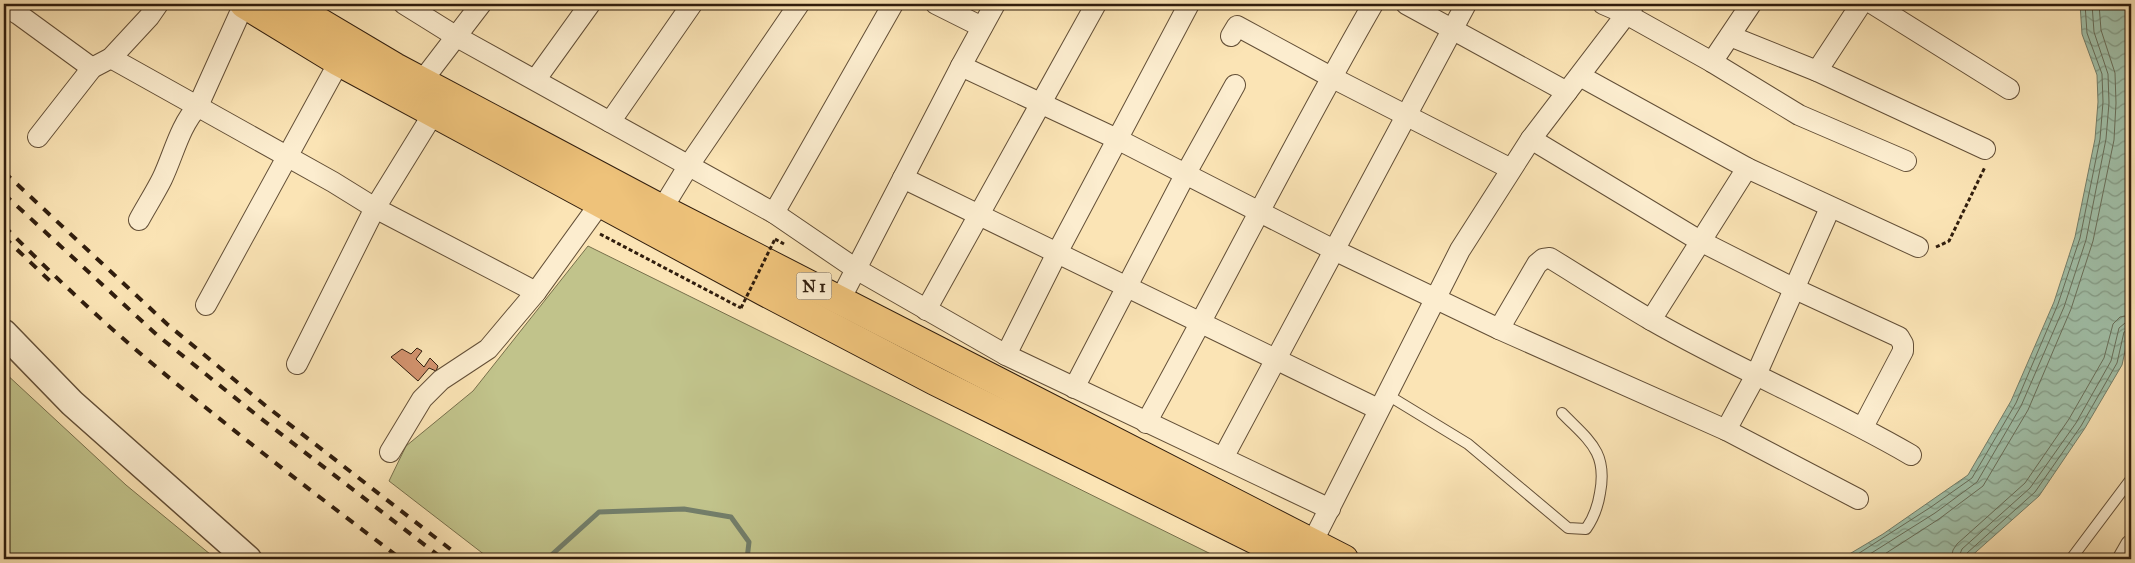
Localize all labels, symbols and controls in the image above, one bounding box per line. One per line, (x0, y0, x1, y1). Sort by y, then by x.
road number: N 1 (796, 272, 832, 300)

